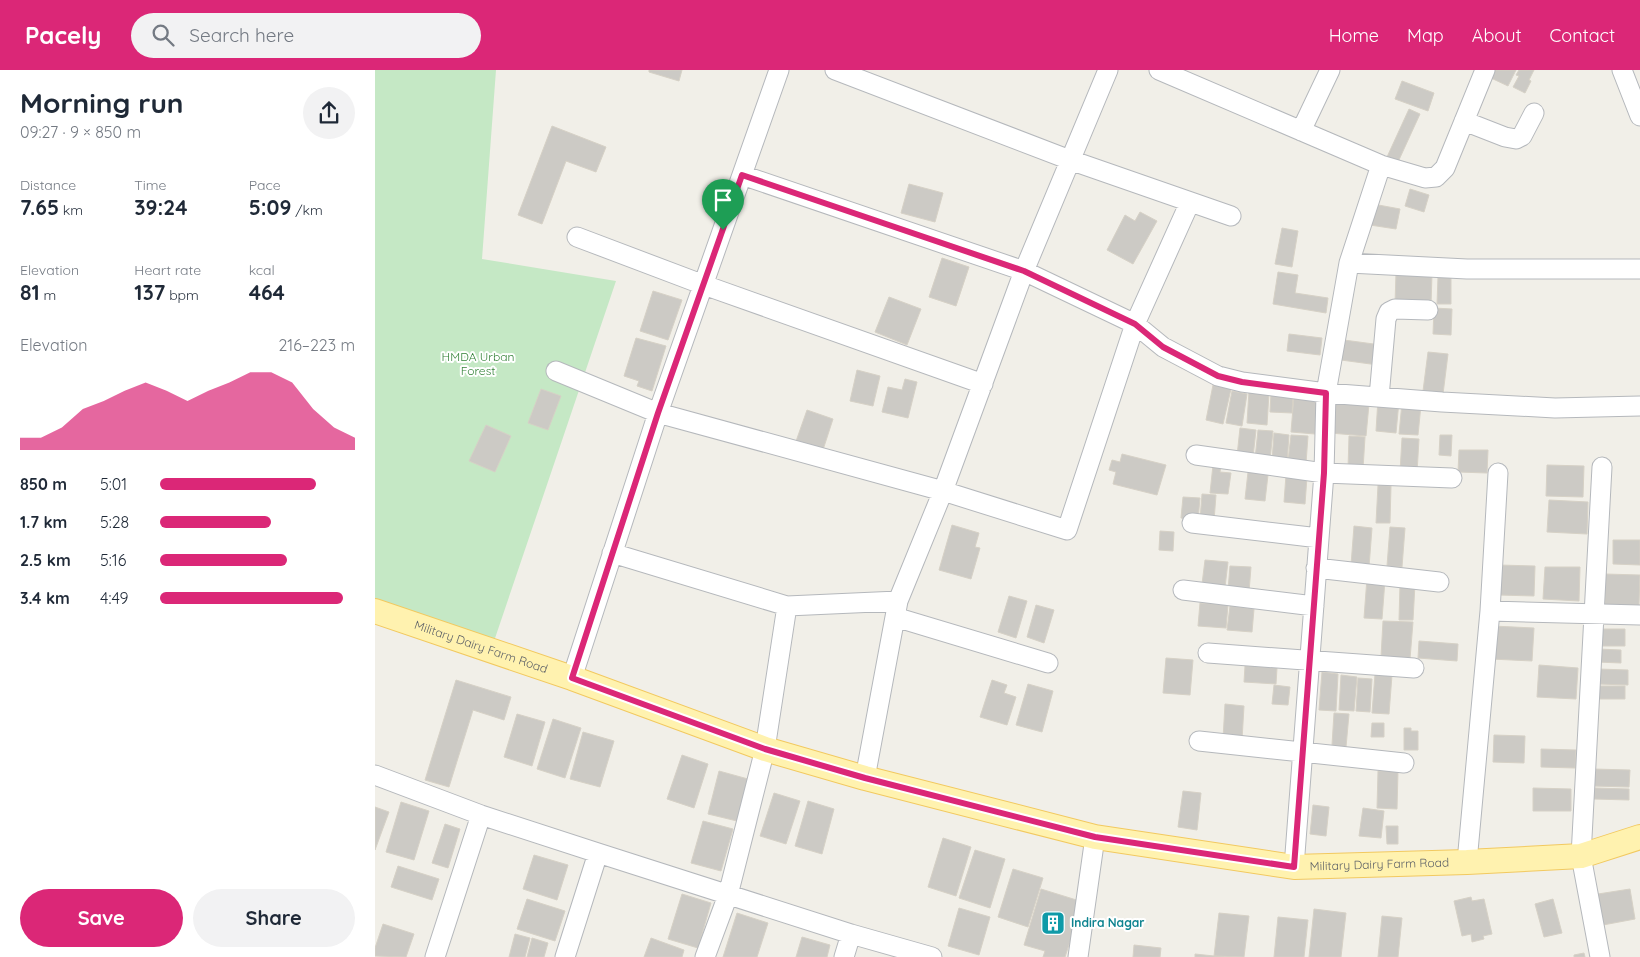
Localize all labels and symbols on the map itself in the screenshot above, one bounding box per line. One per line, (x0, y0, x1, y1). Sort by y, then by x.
pin (702, 179, 744, 230)
park label: HMDA Urban Forest (442, 349, 514, 378)
street label: Military Dairy Farm Road (413, 617, 550, 676)
street label: Military Dairy Farm Road (1309, 855, 1449, 874)
building icon: Indira Nagar (1040, 910, 1066, 936)
place label: Indira Nagar (1071, 915, 1144, 930)

